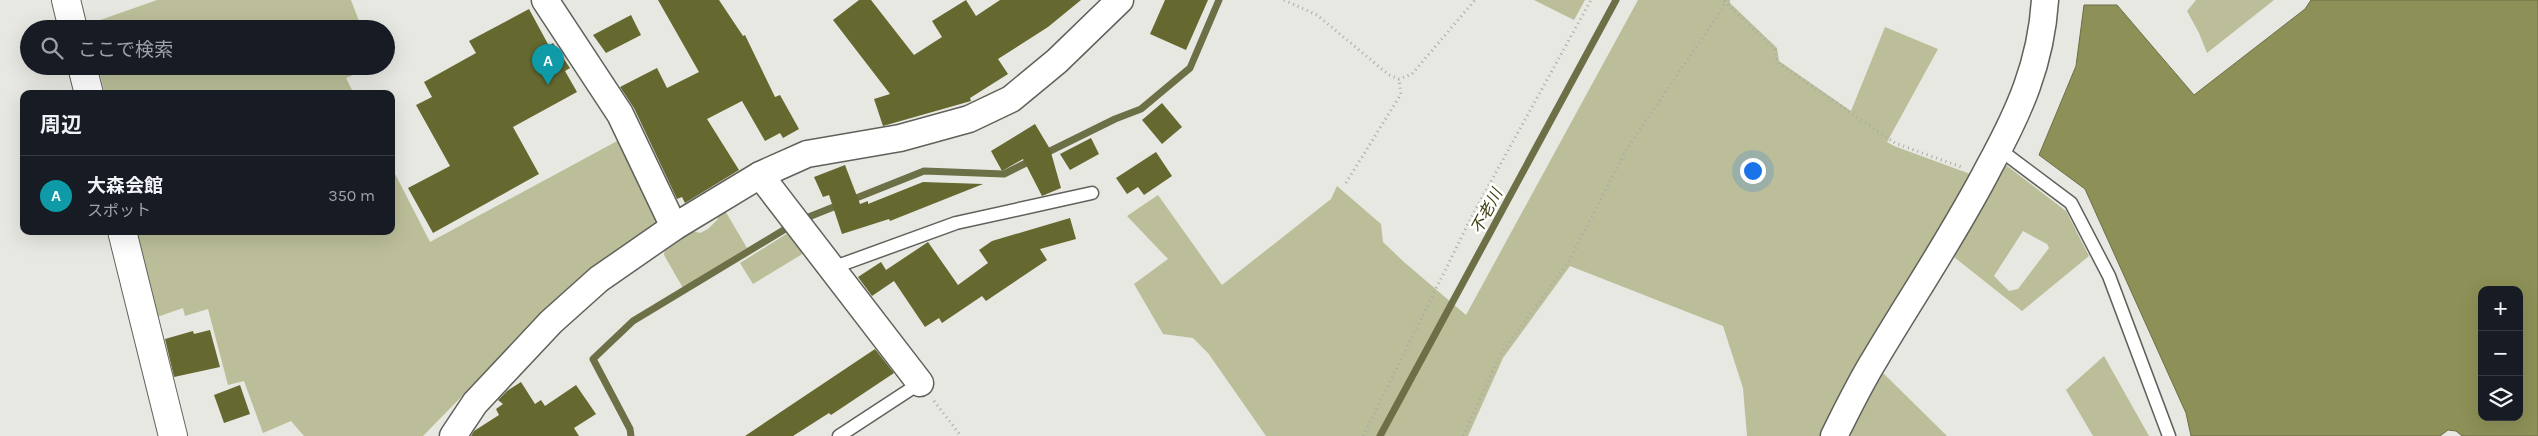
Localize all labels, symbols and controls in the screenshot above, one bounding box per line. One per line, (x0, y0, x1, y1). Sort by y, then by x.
search box (20, 20, 395, 75)
icon: search (38, 34, 66, 62)
text: ここで検索 (78, 39, 173, 61)
pin: A (532, 44, 564, 85)
text: 周辺 (40, 113, 82, 137)
your location (1740, 158, 1766, 184)
text: 大森会館 (87, 175, 163, 197)
water label: 不老川 (1467, 184, 1507, 237)
text: A (51, 186, 61, 205)
text: 350 m (328, 186, 375, 205)
text: スポット (87, 201, 151, 220)
map controls (2478, 286, 2523, 421)
button: + (2478, 286, 2523, 331)
button: − (2478, 331, 2523, 376)
button: layers (2478, 376, 2523, 421)

